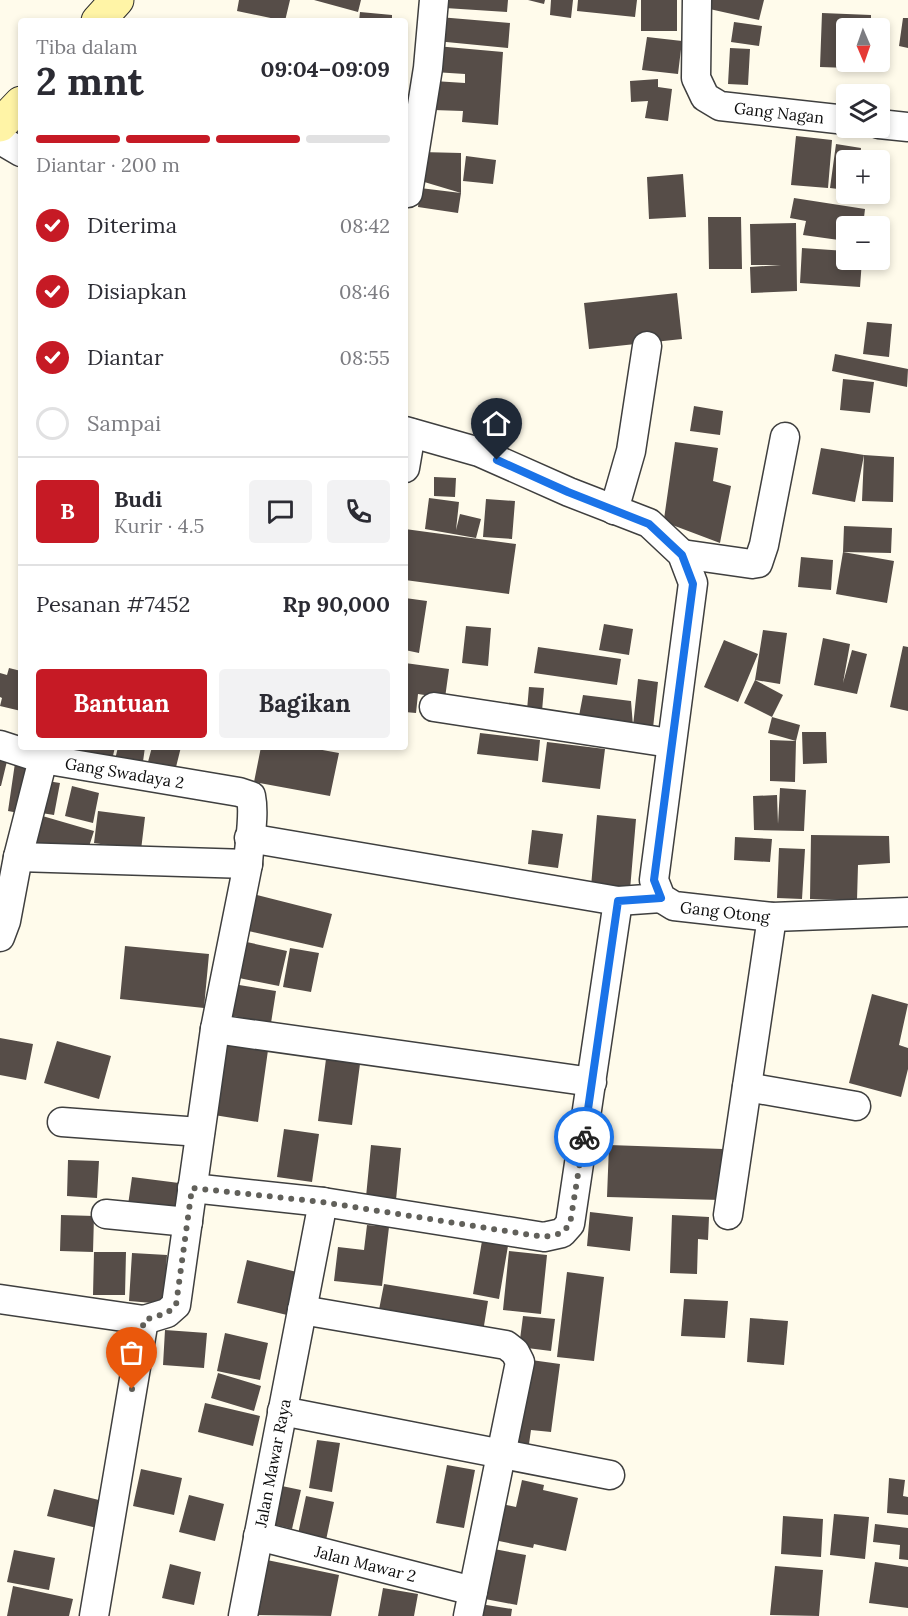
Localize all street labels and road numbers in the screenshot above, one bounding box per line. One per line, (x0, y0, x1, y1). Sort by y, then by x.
street label: Gang Nagan (733, 98, 825, 128)
street label: Gang Swadaya 2 (64, 753, 186, 793)
street label: Gang Otong (679, 897, 772, 927)
street label: Jalan Mawar Raya (250, 1397, 295, 1530)
street label: Jalan Mawar 2 (312, 1541, 418, 1586)

